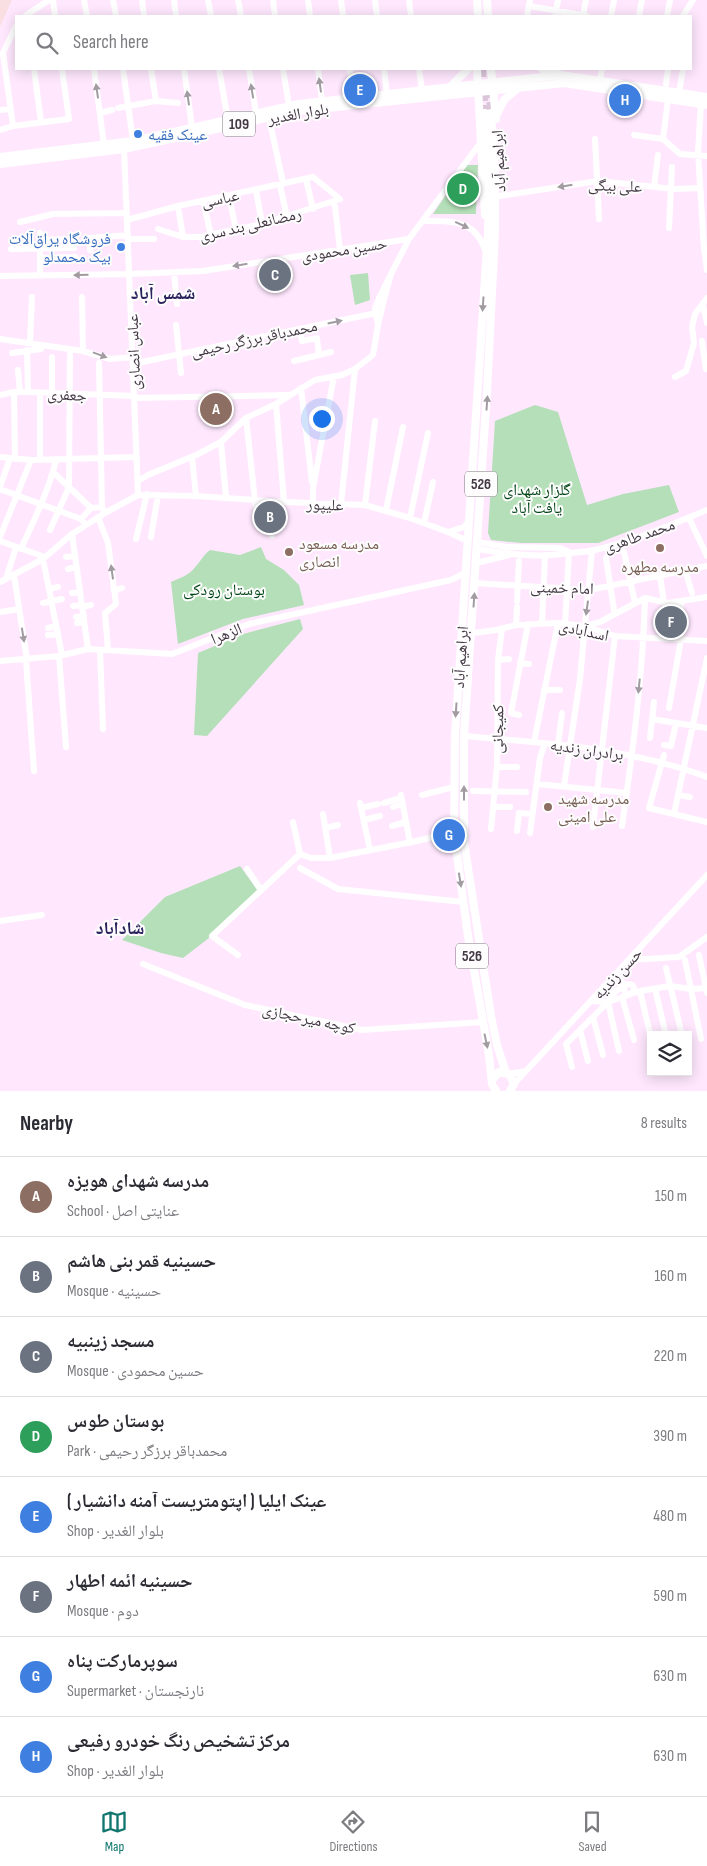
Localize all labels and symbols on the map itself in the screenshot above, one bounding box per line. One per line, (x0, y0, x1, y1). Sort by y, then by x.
pin: E (344, 71, 376, 109)
one-way arrow (316, 77, 324, 93)
pin: H (609, 81, 641, 119)
one-way arrow (93, 83, 101, 99)
one-way arrow (248, 83, 256, 99)
one-way arrow (183, 90, 191, 106)
street label: بلوار الغدیر (265, 100, 330, 129)
road number: 109 (223, 112, 255, 136)
place label: عینک فقیه (148, 126, 207, 145)
marker: عینک فقیه (132, 128, 144, 140)
street label: ابراهیم آباد (488, 129, 511, 193)
pin: D (447, 170, 479, 208)
street label: علی بیگی (588, 176, 642, 197)
one-way arrow (556, 182, 572, 190)
street label: عباسی (200, 186, 241, 213)
street label: رمضانعلی بند سری (197, 204, 303, 246)
one-way arrow (455, 221, 470, 229)
place label: فروشگاه یراق‌آلات بیک محمدلو (9, 230, 111, 267)
street label: حسین محمودی (300, 234, 389, 267)
marker: فروشگاه یراق‌آلات بیک محمدلو (115, 241, 127, 253)
pin: C (259, 256, 291, 294)
one-way arrow (232, 262, 248, 270)
one-way arrow (73, 271, 89, 279)
district label: شمس آباد (131, 283, 195, 304)
one-way arrow (479, 296, 487, 312)
street label: عباس انصاری (124, 313, 145, 390)
street label: محمدباقر برزگر رحیمی (189, 317, 319, 362)
one-way arrow (328, 317, 344, 325)
one-way arrow (93, 351, 108, 359)
street label: جعفری (47, 385, 87, 406)
pin: A (200, 390, 232, 428)
one-way arrow (483, 395, 491, 411)
your location (309, 406, 335, 432)
road number: 526 (465, 472, 497, 496)
park label: گلزار شهدای یافت آباد (503, 481, 571, 518)
street label: علیپور (305, 495, 344, 516)
pin: B (254, 498, 286, 536)
street label: محمد طاهری (602, 515, 677, 557)
place label: مدرسه مسعود انصاری (299, 535, 379, 572)
marker: مدرسه مطهره (654, 542, 666, 554)
marker: مدرسه مسعود انصاری (283, 546, 295, 558)
place label: مدرسه مطهره (621, 558, 699, 577)
one-way arrow (107, 564, 115, 580)
street label: امام خمینی (530, 578, 594, 599)
park label: بوستان رودکی (183, 581, 265, 600)
one-way arrow (470, 592, 478, 608)
one-way arrow (583, 600, 591, 616)
pin: F (655, 603, 687, 641)
street label: اسدآبادی (557, 617, 610, 646)
street label: الزهرا (208, 620, 245, 649)
street label: ابراهیم آباد (450, 625, 473, 689)
one-way arrow (20, 627, 28, 643)
one-way arrow (635, 679, 643, 695)
one-way arrow (452, 703, 460, 719)
street label: کمیجانی (489, 704, 508, 754)
street label: برادران زندیه (549, 736, 625, 765)
one-way arrow (460, 785, 468, 801)
place label: مدرسه شهید علی امینی (558, 790, 629, 827)
marker: مدرسه شهید علی امینی (542, 801, 554, 813)
pin: G (433, 816, 465, 854)
one-way arrow (456, 873, 464, 889)
district label: شادآباد (96, 918, 144, 939)
road number: 526 (456, 944, 488, 968)
street label: حسن زندیه (589, 944, 647, 1004)
street label: کوچه میرحجازی (260, 1000, 357, 1039)
one-way arrow (483, 1033, 491, 1049)

